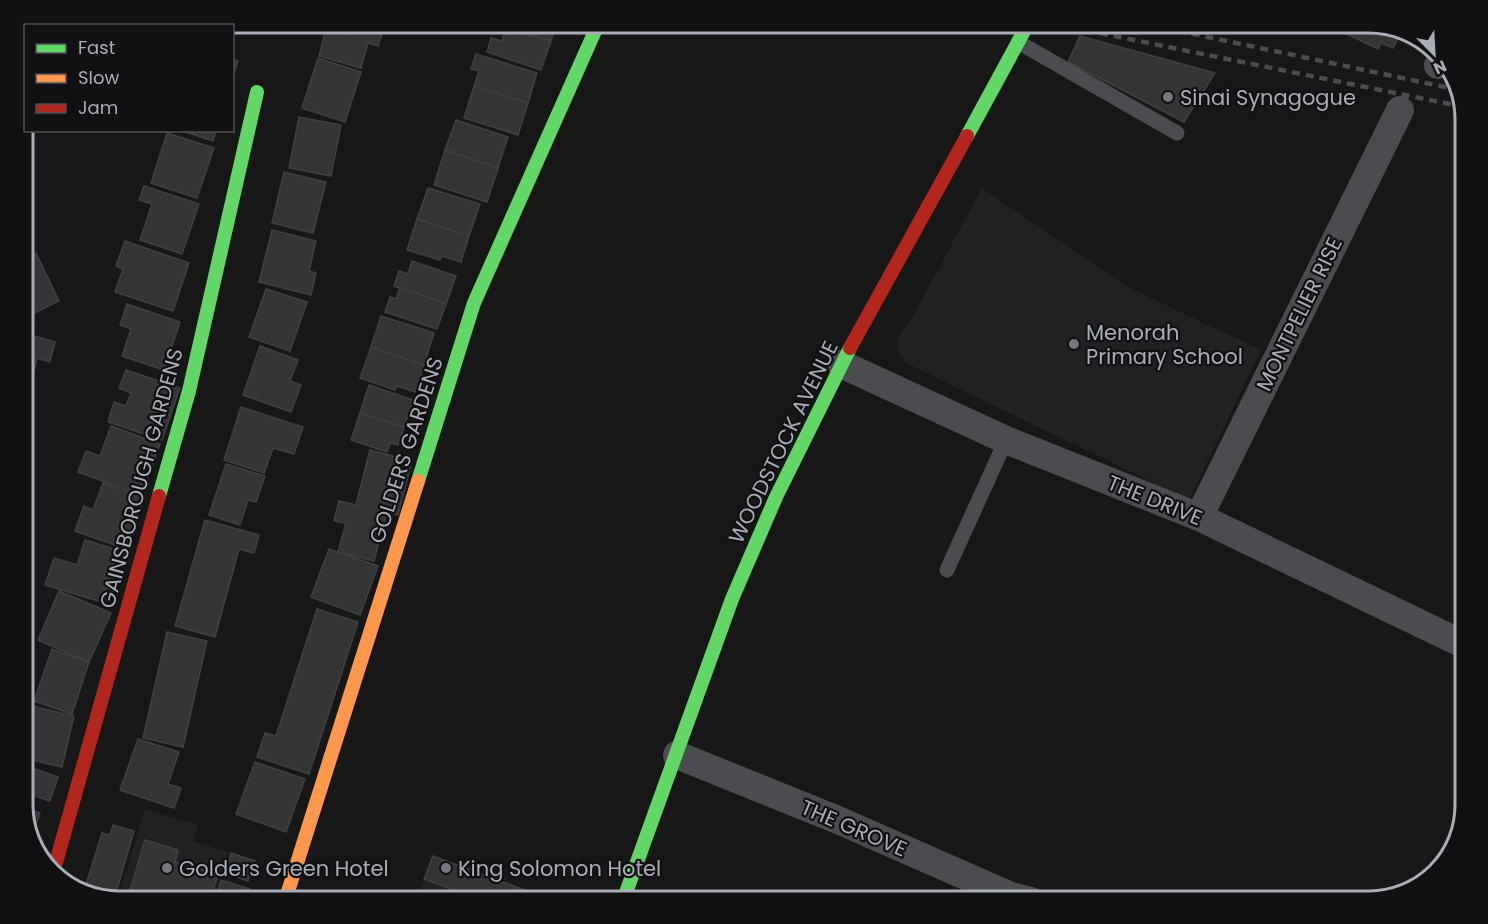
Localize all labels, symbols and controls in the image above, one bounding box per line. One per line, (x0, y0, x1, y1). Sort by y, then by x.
legend (24, 24, 234, 132)
north arrow (1404, 24, 1464, 84)
text: Fast (78, 35, 115, 60)
text: N (1430, 54, 1450, 80)
text: Slow (78, 65, 120, 90)
place label: Sinai Synagogue (1180, 83, 1356, 112)
marker: Sinai Synagogue (1161, 90, 1175, 104)
text: Jam (78, 95, 118, 120)
street label: MONTPELIER RISE (1249, 232, 1349, 396)
place label: Menorah Primary School (1086, 318, 1243, 371)
street label: WOODSTOCK AVENUE (721, 336, 845, 548)
marker: Menorah Primary School (1067, 337, 1081, 351)
street label: GAINSBOROUGH GARDENS (92, 345, 190, 611)
street label: GOLDERS GARDENS (362, 353, 450, 547)
street label: THE DRIVE (1103, 468, 1207, 532)
street label: THE GROVE (796, 793, 912, 863)
place label: Golders Green Hotel (179, 854, 389, 883)
place label: King Solomon Hotel (458, 854, 661, 883)
marker: Golders Green Hotel (160, 861, 174, 875)
marker: King Solomon Hotel (439, 861, 453, 875)

